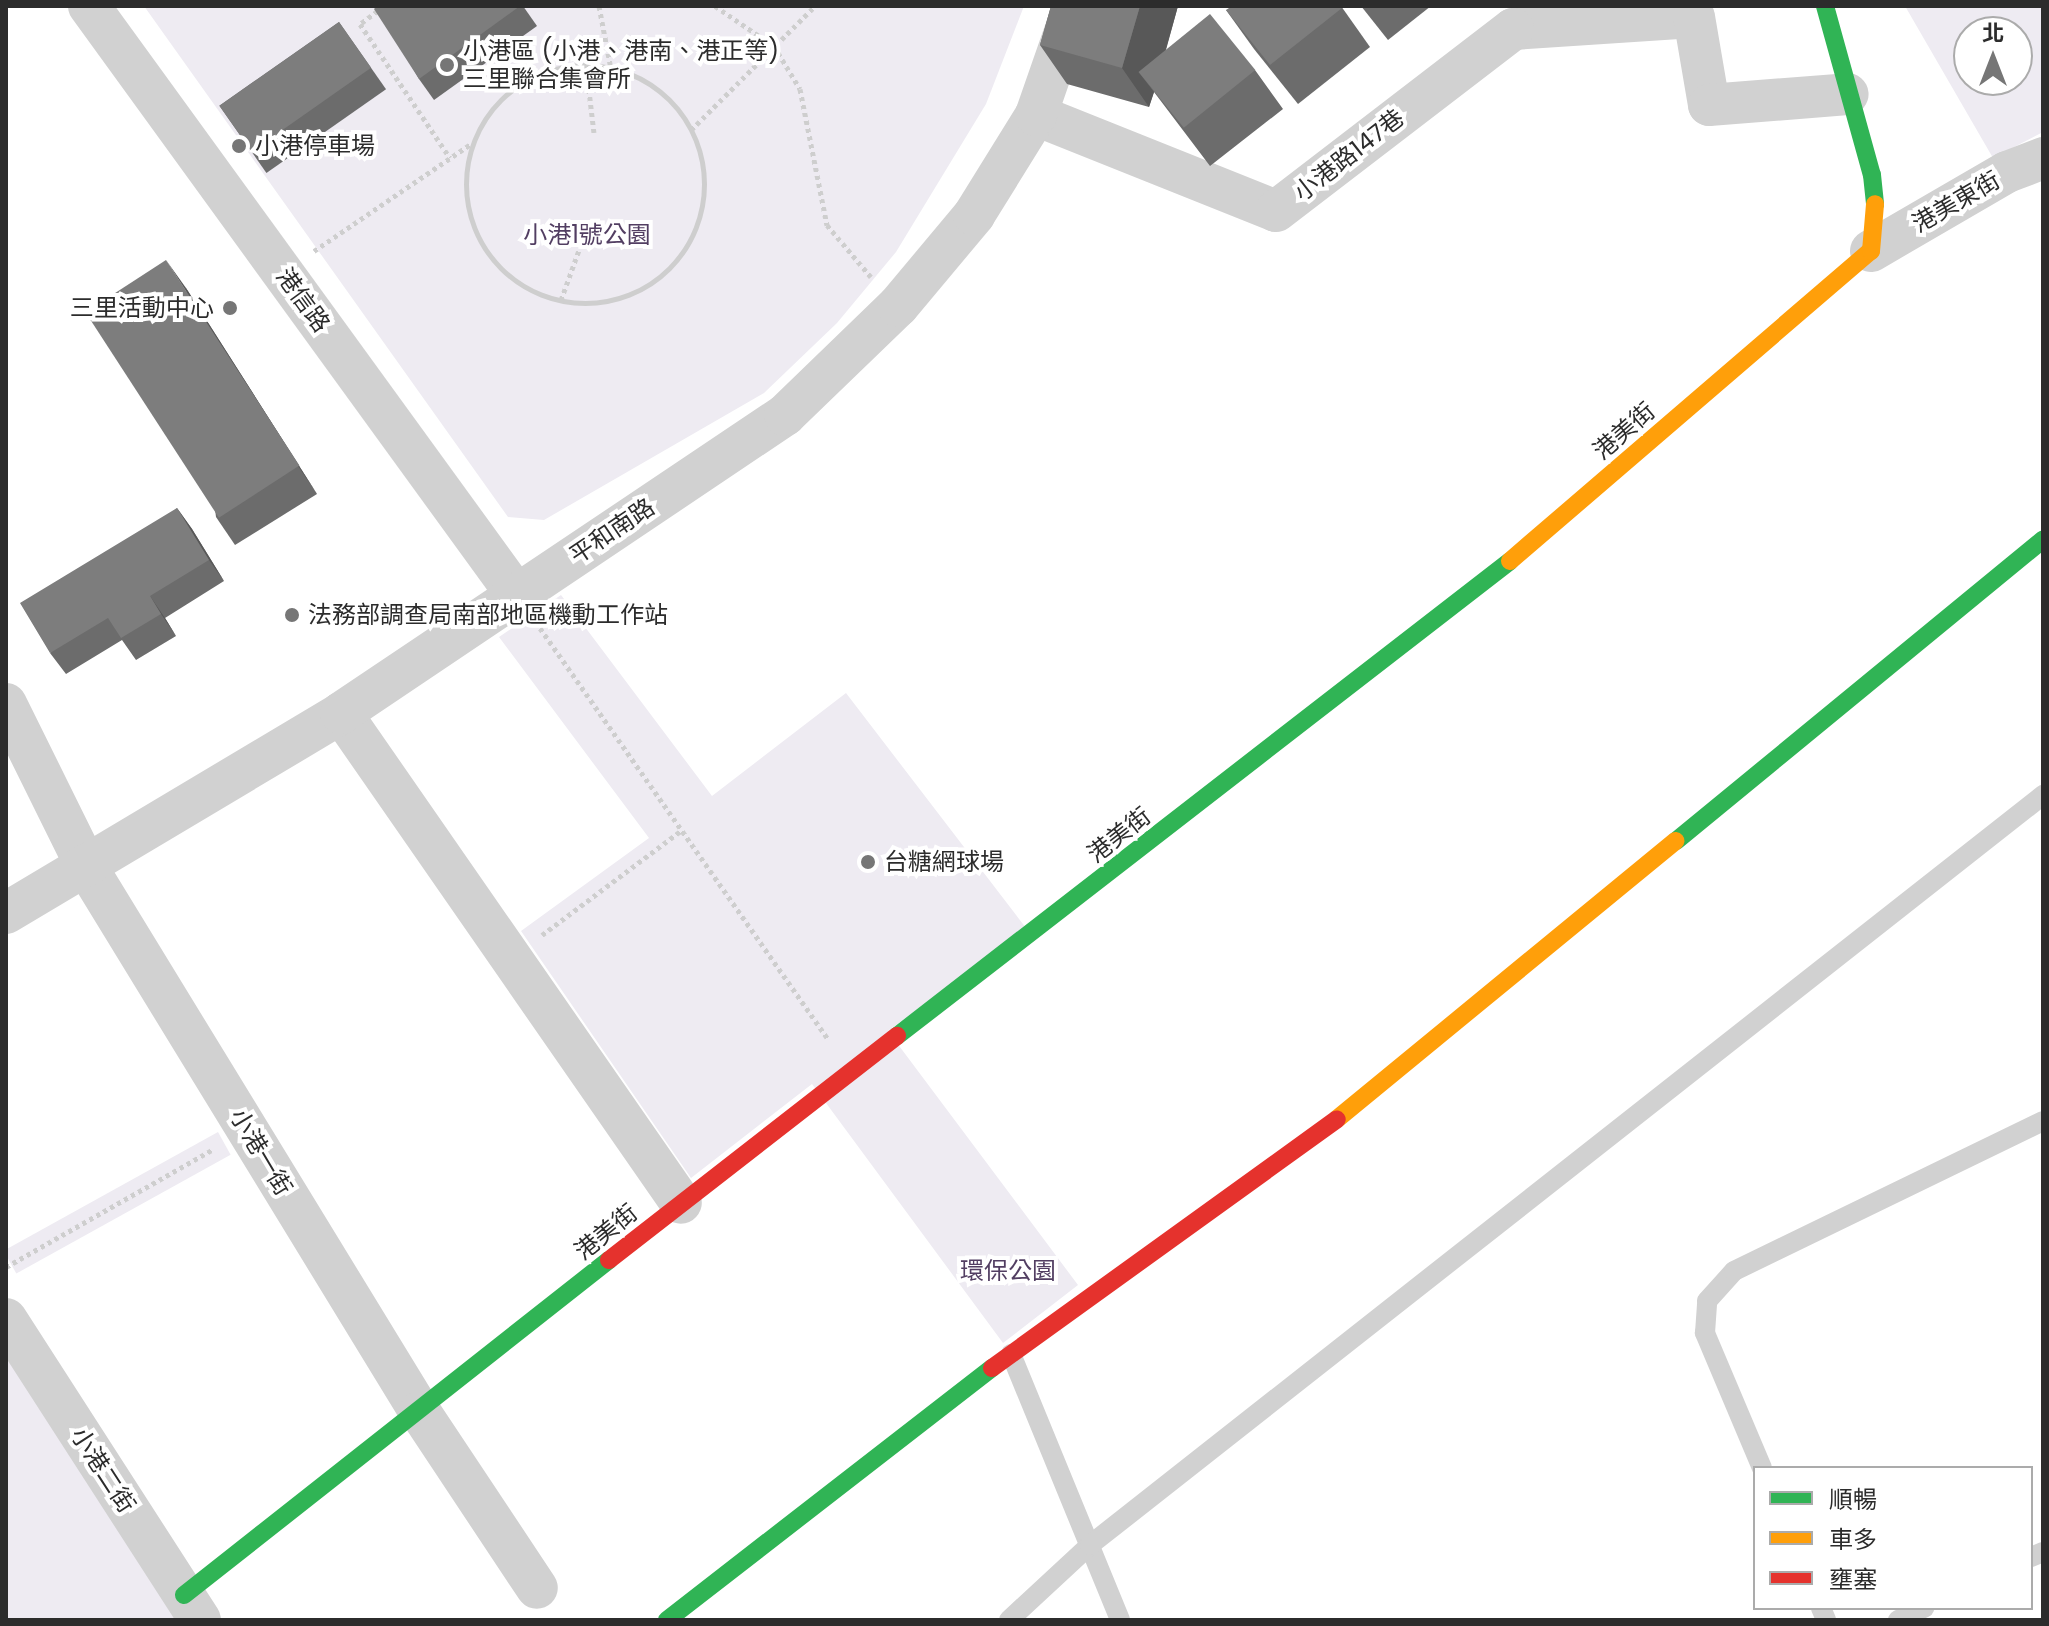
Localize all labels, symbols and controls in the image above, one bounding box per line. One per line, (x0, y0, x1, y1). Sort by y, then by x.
north arrow (1953, 16, 2033, 96)
text: 北 (1982, 18, 2004, 49)
place label: 小港區 (小港、港南、港正等) 三里聯合集會所 (463, 37, 779, 93)
marker: 小港區 (小港、港南、港正等) 三里聯合集會所 (438, 56, 456, 74)
street label: 小港路147巷 (1288, 103, 1410, 207)
place label: 小港停車場 (255, 132, 375, 160)
marker: 小港停車場 (230, 137, 248, 155)
street label: 港美東街 (1907, 166, 2005, 238)
park label: 小港1號公園 (523, 221, 651, 249)
street label: 港信路 (270, 262, 336, 338)
place label: 三里活動中心 (70, 294, 214, 322)
marker: 三里活動中心 (221, 299, 239, 317)
street label: 港美街 (1587, 397, 1661, 465)
street label: 平和南路 (564, 492, 660, 570)
place label: 法務部調查局南部地區機動工作站 (308, 601, 668, 629)
marker: 法務部調查局南部地區機動工作站 (283, 606, 301, 624)
street label: 港美街 (1082, 801, 1156, 869)
place label: 台糖網球場 (884, 848, 1004, 876)
marker: 台糖網球場 (859, 853, 877, 871)
street label: 小港一街 (224, 1103, 298, 1201)
street label: 港美街 (569, 1198, 643, 1266)
park label: 環保公園 (960, 1257, 1056, 1285)
street label: 小港二街 (65, 1422, 141, 1518)
legend (1753, 1466, 2033, 1610)
text: 順暢 (1829, 1483, 1877, 1516)
text: 車多 (1829, 1523, 1877, 1556)
text: 壅塞 (1829, 1563, 1877, 1596)

